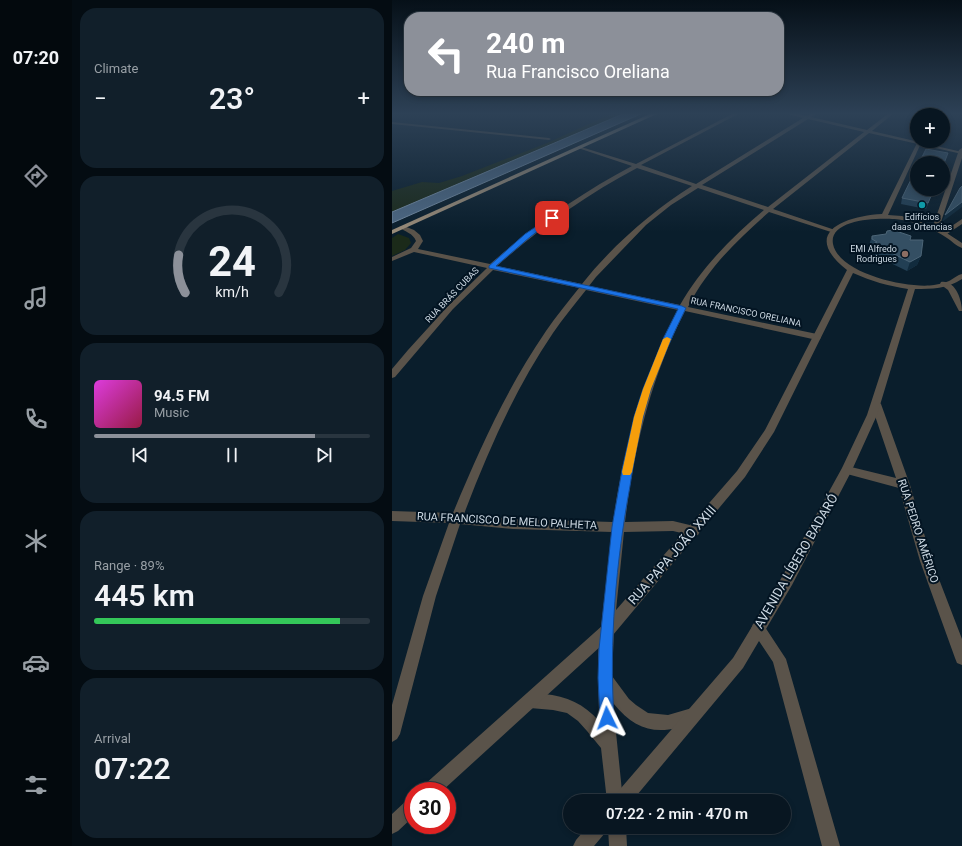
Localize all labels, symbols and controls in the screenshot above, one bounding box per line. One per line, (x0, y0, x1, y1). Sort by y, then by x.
text: 240 m (486, 27, 565, 60)
icon: left (420, 28, 472, 80)
text: 07:20 (13, 47, 59, 68)
text: Climate (94, 61, 138, 76)
text: Rua Francisco Oreliana (486, 61, 670, 82)
text: 23° (209, 81, 255, 116)
text: − (94, 86, 107, 111)
text: + (358, 86, 370, 111)
map controls (910, 108, 950, 196)
button: + (910, 108, 950, 148)
button: − (910, 156, 950, 196)
icon: directions (22, 162, 50, 190)
marker: Edifícios daas Ortencias (917, 200, 927, 210)
pin (535, 201, 569, 235)
icon: arrive (541, 207, 563, 229)
place label: Edifícios daas Ortencias (892, 212, 953, 232)
text: 24 (208, 237, 256, 286)
place label: EMI Alfredo Rodrigues (850, 244, 897, 264)
marker: EMI Alfredo Rodrigues (900, 249, 910, 259)
street label: RUA BRÁS CUBAS (422, 265, 481, 325)
icon: music (22, 284, 50, 312)
text: km/h (215, 284, 249, 300)
street label: RUA FRANCISCO ORELIANA (690, 295, 802, 329)
text: 94.5 FM (154, 387, 209, 405)
icon: phone (22, 405, 50, 433)
text: Music (154, 405, 189, 420)
icon: previous (129, 444, 151, 466)
icon: pause (221, 444, 243, 466)
icon: next (313, 444, 335, 466)
street label: RUA PEDRO AMÉRICO (895, 477, 941, 585)
street label: AVENIDA LÍBERO BADARÓ (751, 491, 841, 631)
street label: RUA PAPA JOÃO XXIII (624, 502, 719, 608)
street label: RUA FRANCISCO DE MELO PALHETA (417, 510, 598, 532)
icon: climate (22, 527, 50, 555)
text: Range · 89% (94, 558, 164, 573)
text: 445 km (94, 578, 195, 613)
icon: car (22, 649, 50, 677)
position arrow (586, 697, 628, 739)
text: Arrival (94, 731, 131, 746)
text: 07:22 (94, 751, 171, 786)
icon: filters (22, 771, 50, 799)
speed limit sign: 30 (404, 782, 456, 834)
text: 07:22 · 2 min · 470 m (606, 805, 748, 823)

